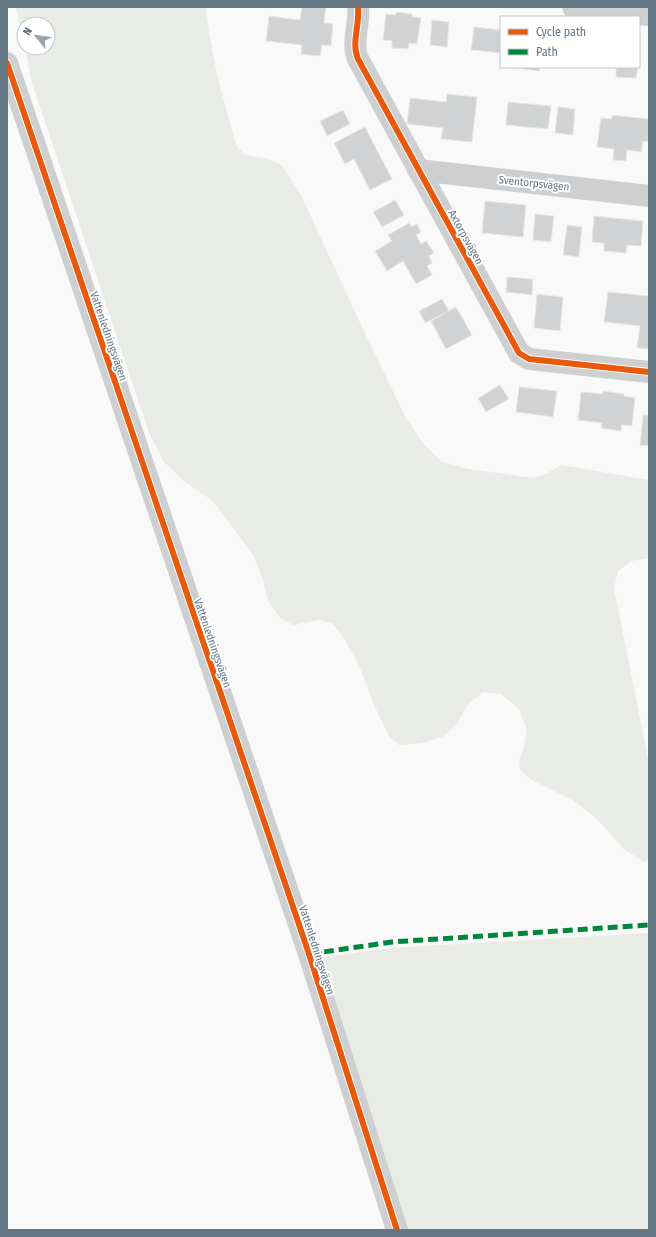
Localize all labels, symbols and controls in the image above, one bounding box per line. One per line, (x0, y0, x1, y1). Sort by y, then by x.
north arrow (16, 16, 56, 56)
legend (500, 16, 640, 68)
text: N (20, 25, 35, 37)
text: Cycle path (536, 25, 586, 39)
text: Path (536, 45, 558, 59)
street label: Sventorpsvägen (498, 173, 570, 194)
street label: Axtorpsvägen (445, 208, 486, 267)
street label: Vattenledningsvägen (87, 290, 130, 382)
street label: Vattenledningsvägen (191, 597, 234, 689)
street label: Vattenledningsvägen (296, 904, 337, 997)

